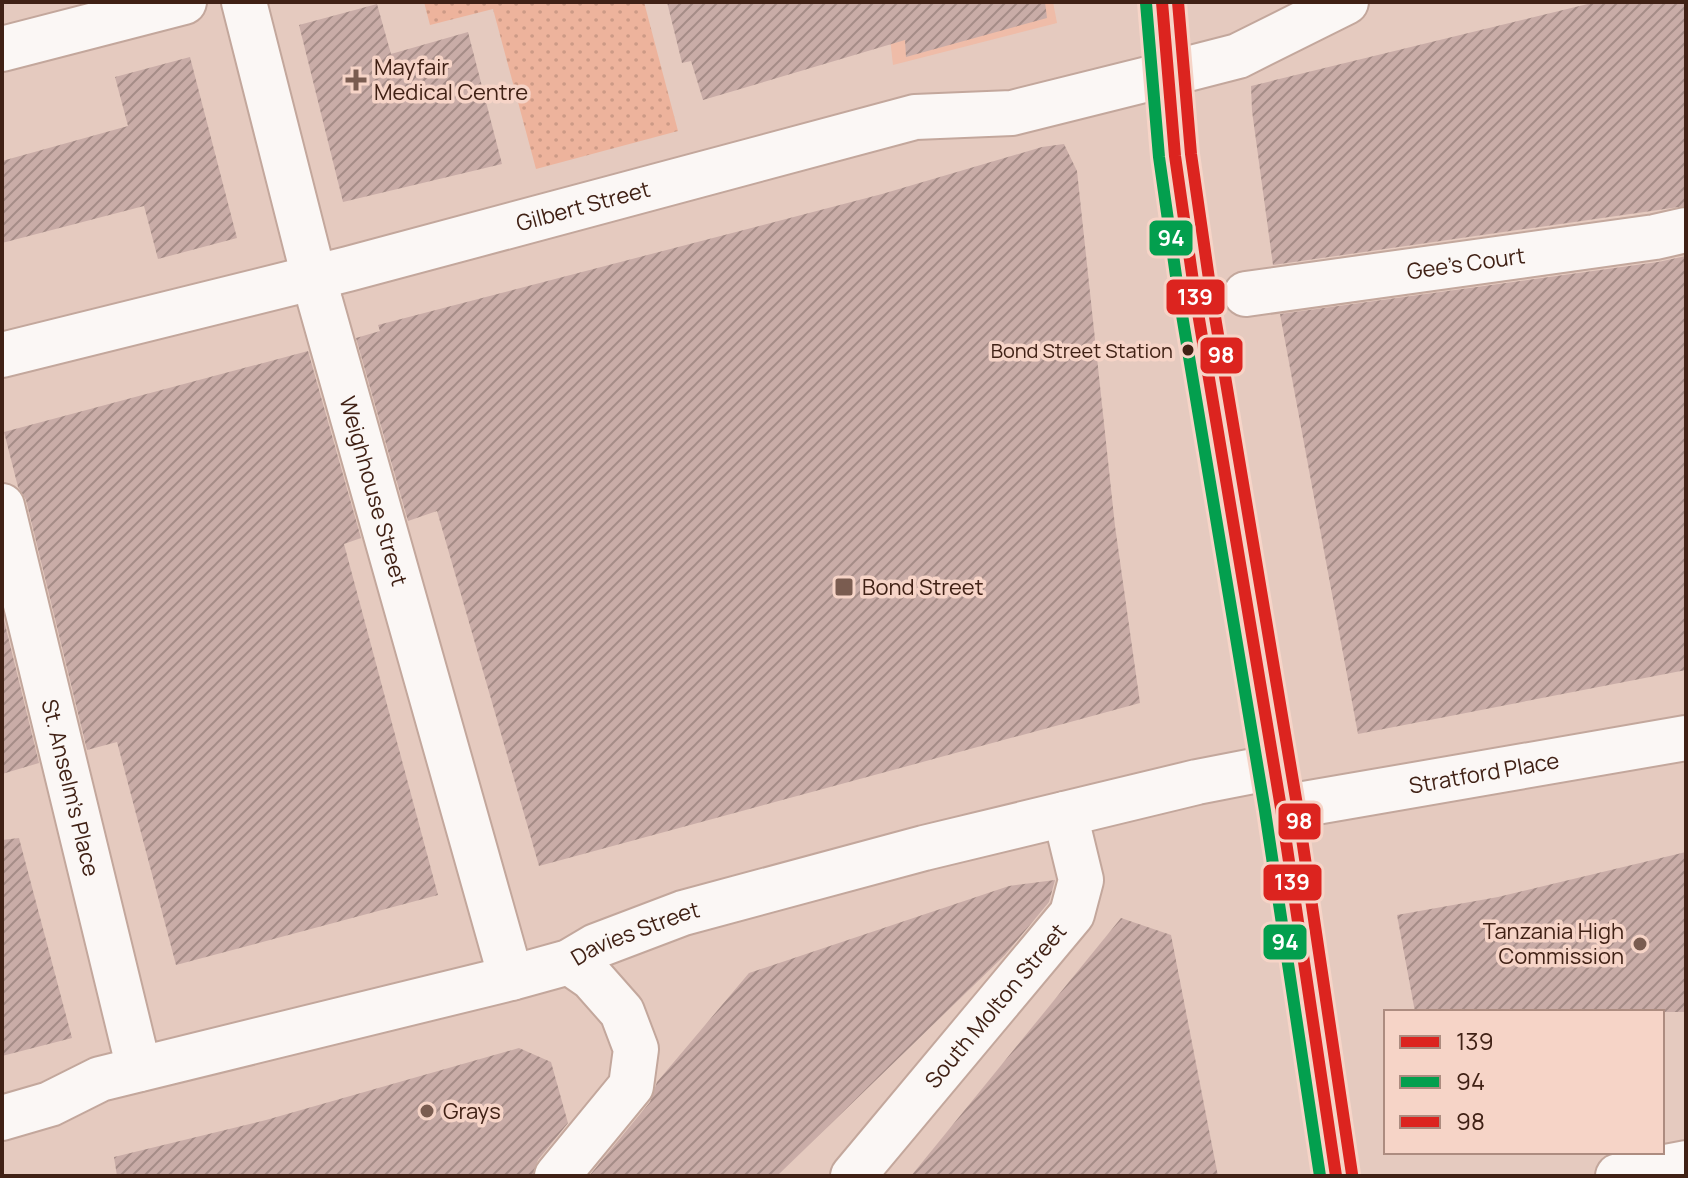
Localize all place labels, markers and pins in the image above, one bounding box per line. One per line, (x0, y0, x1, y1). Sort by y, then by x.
place label: Mayfair Medical Centre (374, 52, 528, 107)
marker: Mayfair Medical Centre (345, 69, 367, 91)
place label: Bond Street Station (991, 337, 1173, 364)
marker: Bond Street Station (1180, 342, 1196, 358)
place label: Bond Street (862, 572, 984, 602)
marker: Bond Street (833, 576, 855, 598)
place label: Tanzania High Commission (1483, 916, 1624, 971)
marker: Tanzania High Commission (1631, 935, 1649, 953)
place label: Grays (443, 1096, 501, 1126)
marker: Grays (418, 1102, 436, 1120)

